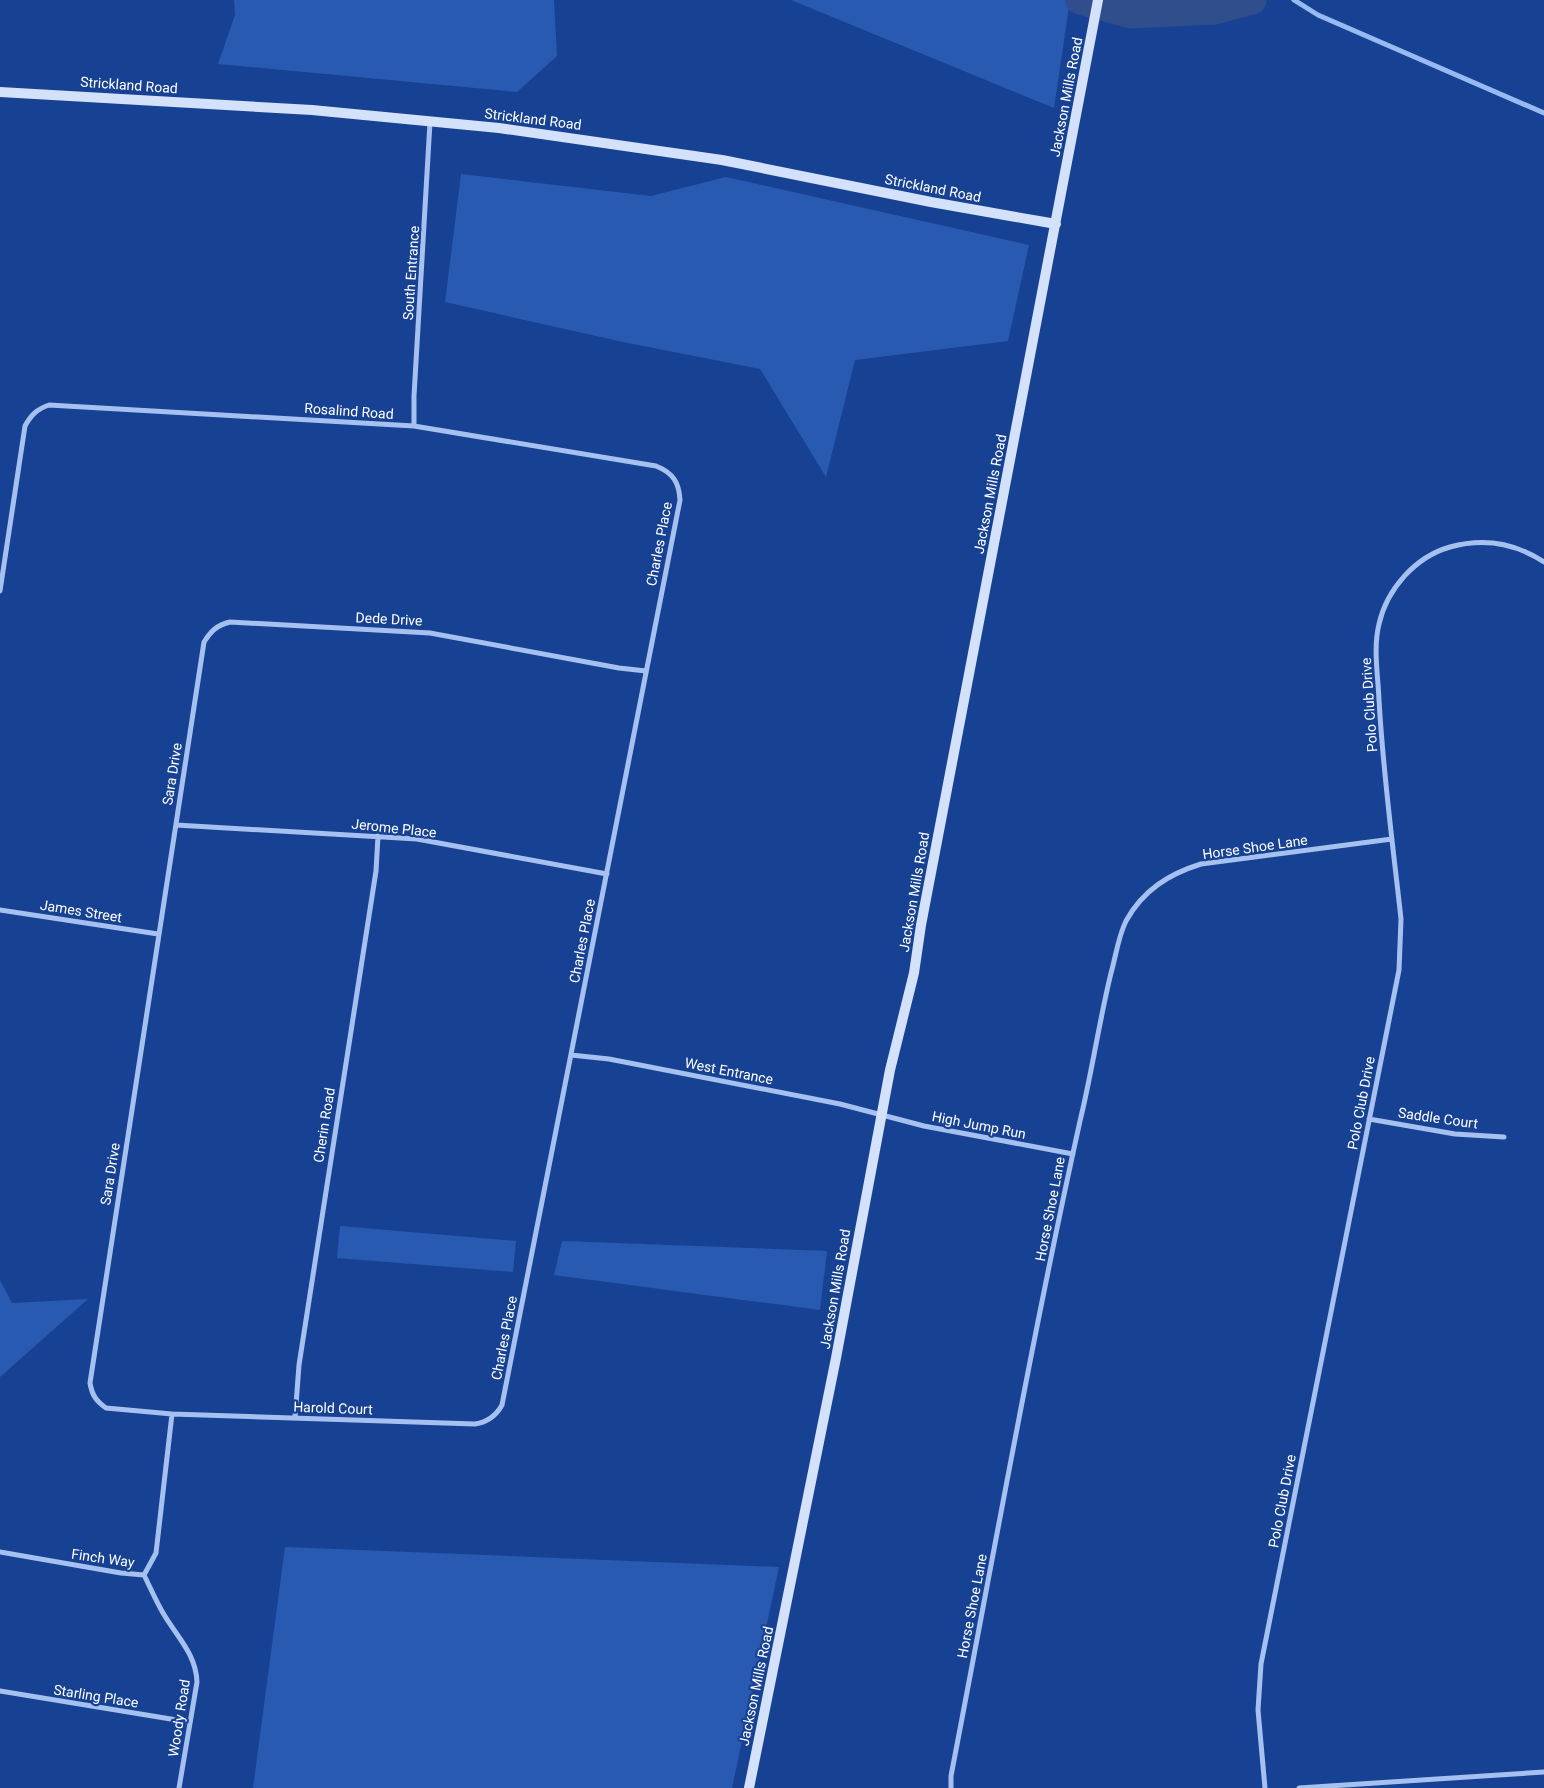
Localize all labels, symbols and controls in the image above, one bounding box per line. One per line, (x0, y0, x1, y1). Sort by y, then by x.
street label: Jackson Mills Road (1047, 36, 1085, 158)
street label: Strickland Road (80, 74, 178, 96)
street label: Strickland Road (484, 105, 582, 133)
street label: Strickland Road (884, 171, 982, 205)
street label: South Entrance (400, 225, 422, 321)
street label: Rosalind Road (304, 400, 394, 422)
street label: Jackson Mills Road (971, 433, 1009, 555)
street label: Charles Place (643, 501, 675, 587)
street label: Dede Drive (355, 609, 423, 629)
street label: Polo Club Drive (1358, 657, 1380, 753)
street label: Sara Drive (159, 742, 185, 806)
street label: Jerome Place (351, 816, 437, 840)
street label: Jackson Mills Road (896, 831, 932, 953)
street label: Horse Shoe Lane (1201, 832, 1309, 862)
street label: James Street (39, 897, 123, 925)
street label: Charles Place (566, 898, 598, 984)
street label: West Entrance (683, 1055, 775, 1087)
street label: Polo Club Drive (1344, 1055, 1378, 1151)
street label: Cherin Road (310, 1086, 338, 1164)
street label: Saddle Court (1397, 1104, 1479, 1132)
street label: High Jump Run (931, 1108, 1027, 1142)
street label: Sara Drive (97, 1142, 123, 1206)
street label: Horse Shoe Lane (1032, 1155, 1068, 1263)
street label: Jackson Mills Road (817, 1228, 853, 1350)
street label: Charles Place (488, 1295, 520, 1381)
street label: Harold Court (293, 1399, 373, 1417)
street label: Polo Club Drive (1265, 1453, 1299, 1549)
street label: Finch Way (70, 1546, 136, 1570)
street label: Horse Shoe Lane (954, 1552, 990, 1660)
street label: Jackson Mills Road (736, 1625, 776, 1747)
street label: Woody Road (165, 1678, 193, 1758)
street label: Starling Place (52, 1681, 140, 1711)

